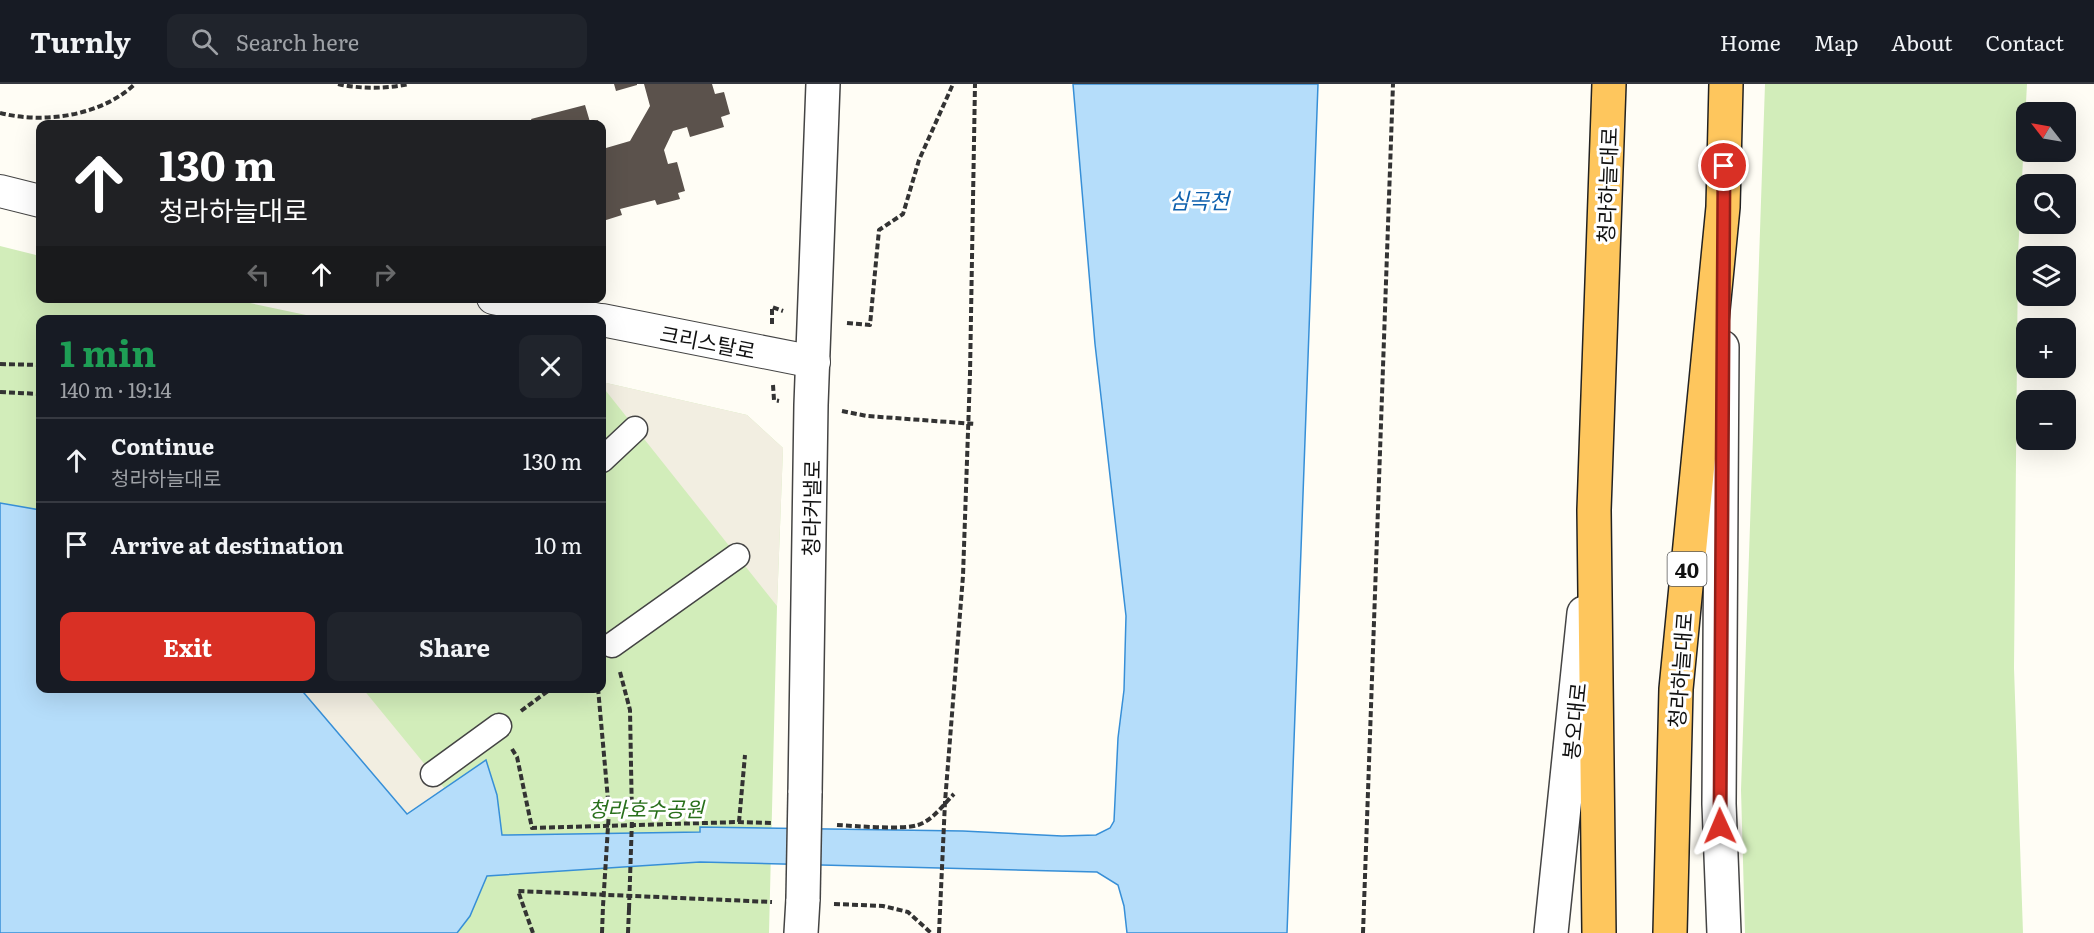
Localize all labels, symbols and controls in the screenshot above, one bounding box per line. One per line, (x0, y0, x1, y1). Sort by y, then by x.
search box (167, 14, 587, 68)
text: Turnly (30, 20, 131, 62)
icon: search (188, 25, 221, 58)
text: Search here (236, 25, 359, 58)
text: Home (1720, 26, 1781, 57)
text: Map (1814, 26, 1858, 57)
text: About (1891, 26, 1953, 57)
text: Contact (1986, 26, 2064, 57)
north arrow (2016, 102, 2076, 162)
map controls (2016, 102, 2076, 450)
street label: 청라하늘대로 (1588, 127, 1624, 243)
text: 130 m (159, 132, 276, 194)
pin (1698, 140, 1749, 191)
icon: ahead (60, 144, 138, 222)
icon: arrive (1707, 149, 1740, 182)
button: search (2016, 174, 2076, 234)
water label: 심곡천 (1169, 183, 1232, 216)
text: 청라하늘대로 (159, 189, 308, 229)
button: layers (2016, 246, 2076, 306)
icon: left (242, 258, 275, 291)
icon: ahead (305, 258, 338, 291)
icon: right (368, 258, 401, 291)
street label: 크리스탈로 (658, 317, 758, 365)
button: + (2016, 318, 2076, 378)
text: 1 min (60, 325, 156, 378)
button: close (519, 335, 582, 398)
text: 140 m · 19:14 (60, 374, 172, 404)
button: − (2016, 390, 2076, 450)
text: Continue (111, 429, 214, 462)
icon: ahead (60, 444, 93, 477)
text: 130 m (523, 444, 582, 477)
street label: 청라커낼로 (794, 459, 826, 557)
text: 청라하늘대로 (111, 462, 221, 492)
icon: arrive (60, 528, 93, 561)
text: Arrive at destination (111, 528, 344, 561)
text: 10 m (535, 528, 582, 561)
road number: 40 (1668, 552, 1706, 586)
street label: 청라하늘대로 (1659, 611, 1699, 729)
button: Exit (60, 612, 315, 681)
button: Share (327, 612, 582, 681)
street label: 봉오대로 (1554, 681, 1592, 761)
park label: 청라호수공원 (588, 792, 706, 823)
position arrow (1688, 794, 1752, 858)

